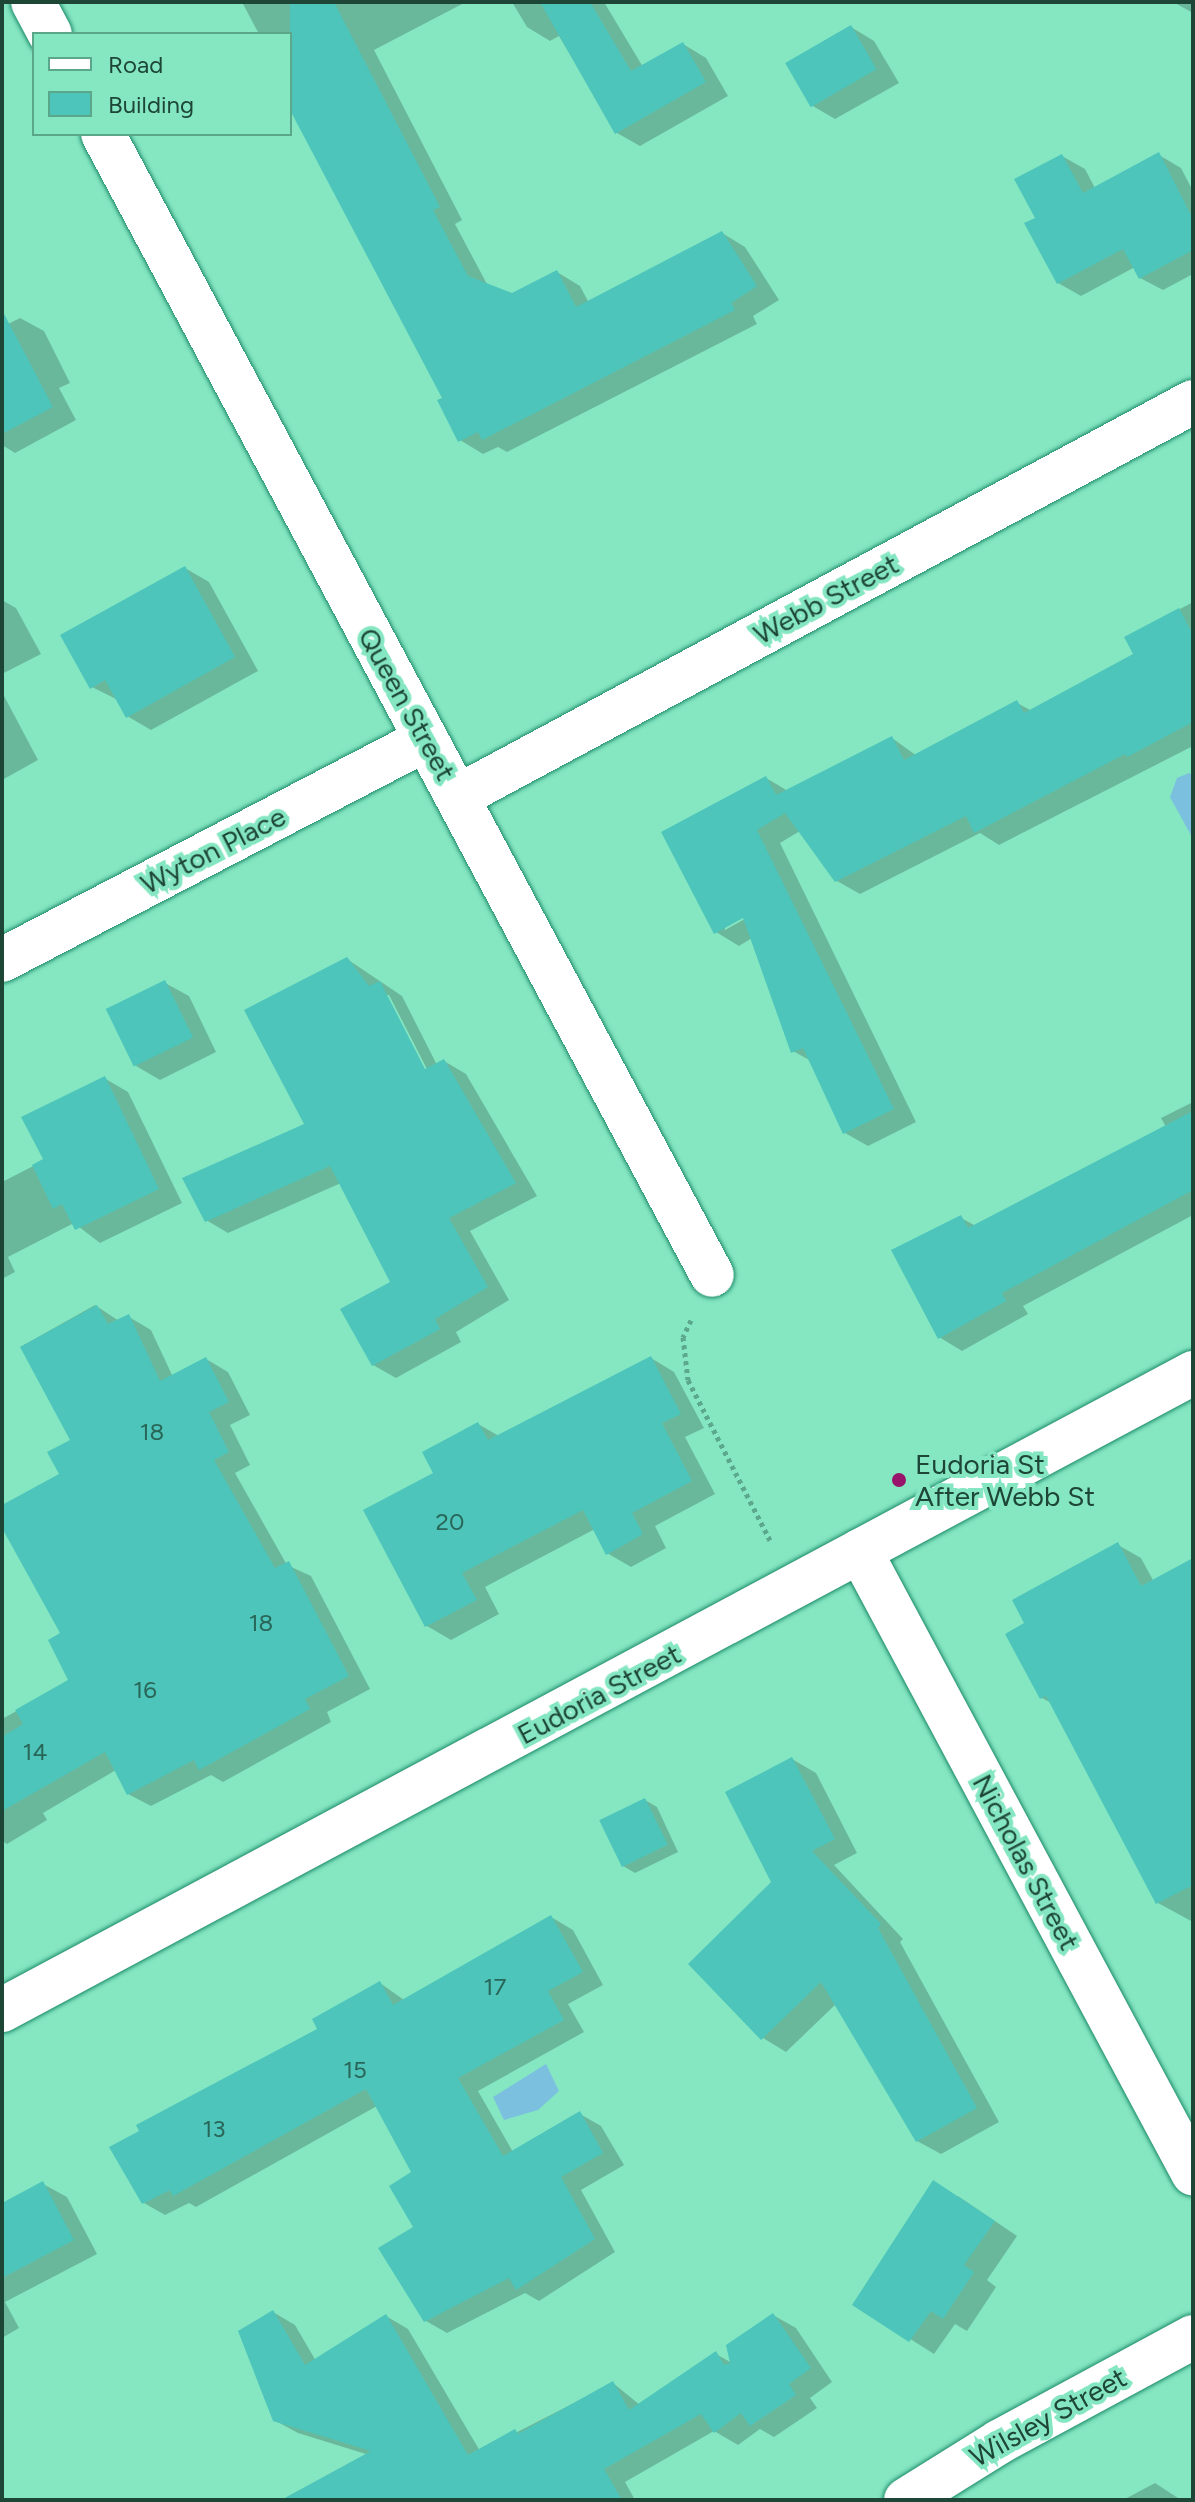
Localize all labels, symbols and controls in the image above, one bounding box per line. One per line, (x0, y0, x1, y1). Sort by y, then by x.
legend (32, 32, 292, 136)
text: Road (108, 50, 163, 79)
text: Building (108, 90, 194, 119)
street label: Webb Street (748, 547, 904, 651)
street label: Queen Street (351, 622, 463, 786)
street label: Wyton Place (135, 799, 291, 901)
house number: 18 (140, 1418, 164, 1446)
place label: Eudoria St After Webb St (915, 1447, 1095, 1513)
marker: Eudoria St After Webb St (890, 1471, 908, 1489)
house number: 20 (436, 1508, 464, 1536)
house number: 18 (249, 1609, 273, 1637)
street label: Eudoria Street (511, 1637, 687, 1751)
house number: 16 (133, 1676, 157, 1704)
house number: 14 (23, 1738, 47, 1766)
street label: Nicholas Street (966, 1768, 1086, 1956)
house number: 17 (484, 1973, 506, 2001)
house number: 15 (343, 2056, 367, 2084)
house number: 13 (203, 2115, 225, 2143)
street label: Wilsley Street (964, 2360, 1132, 2474)

